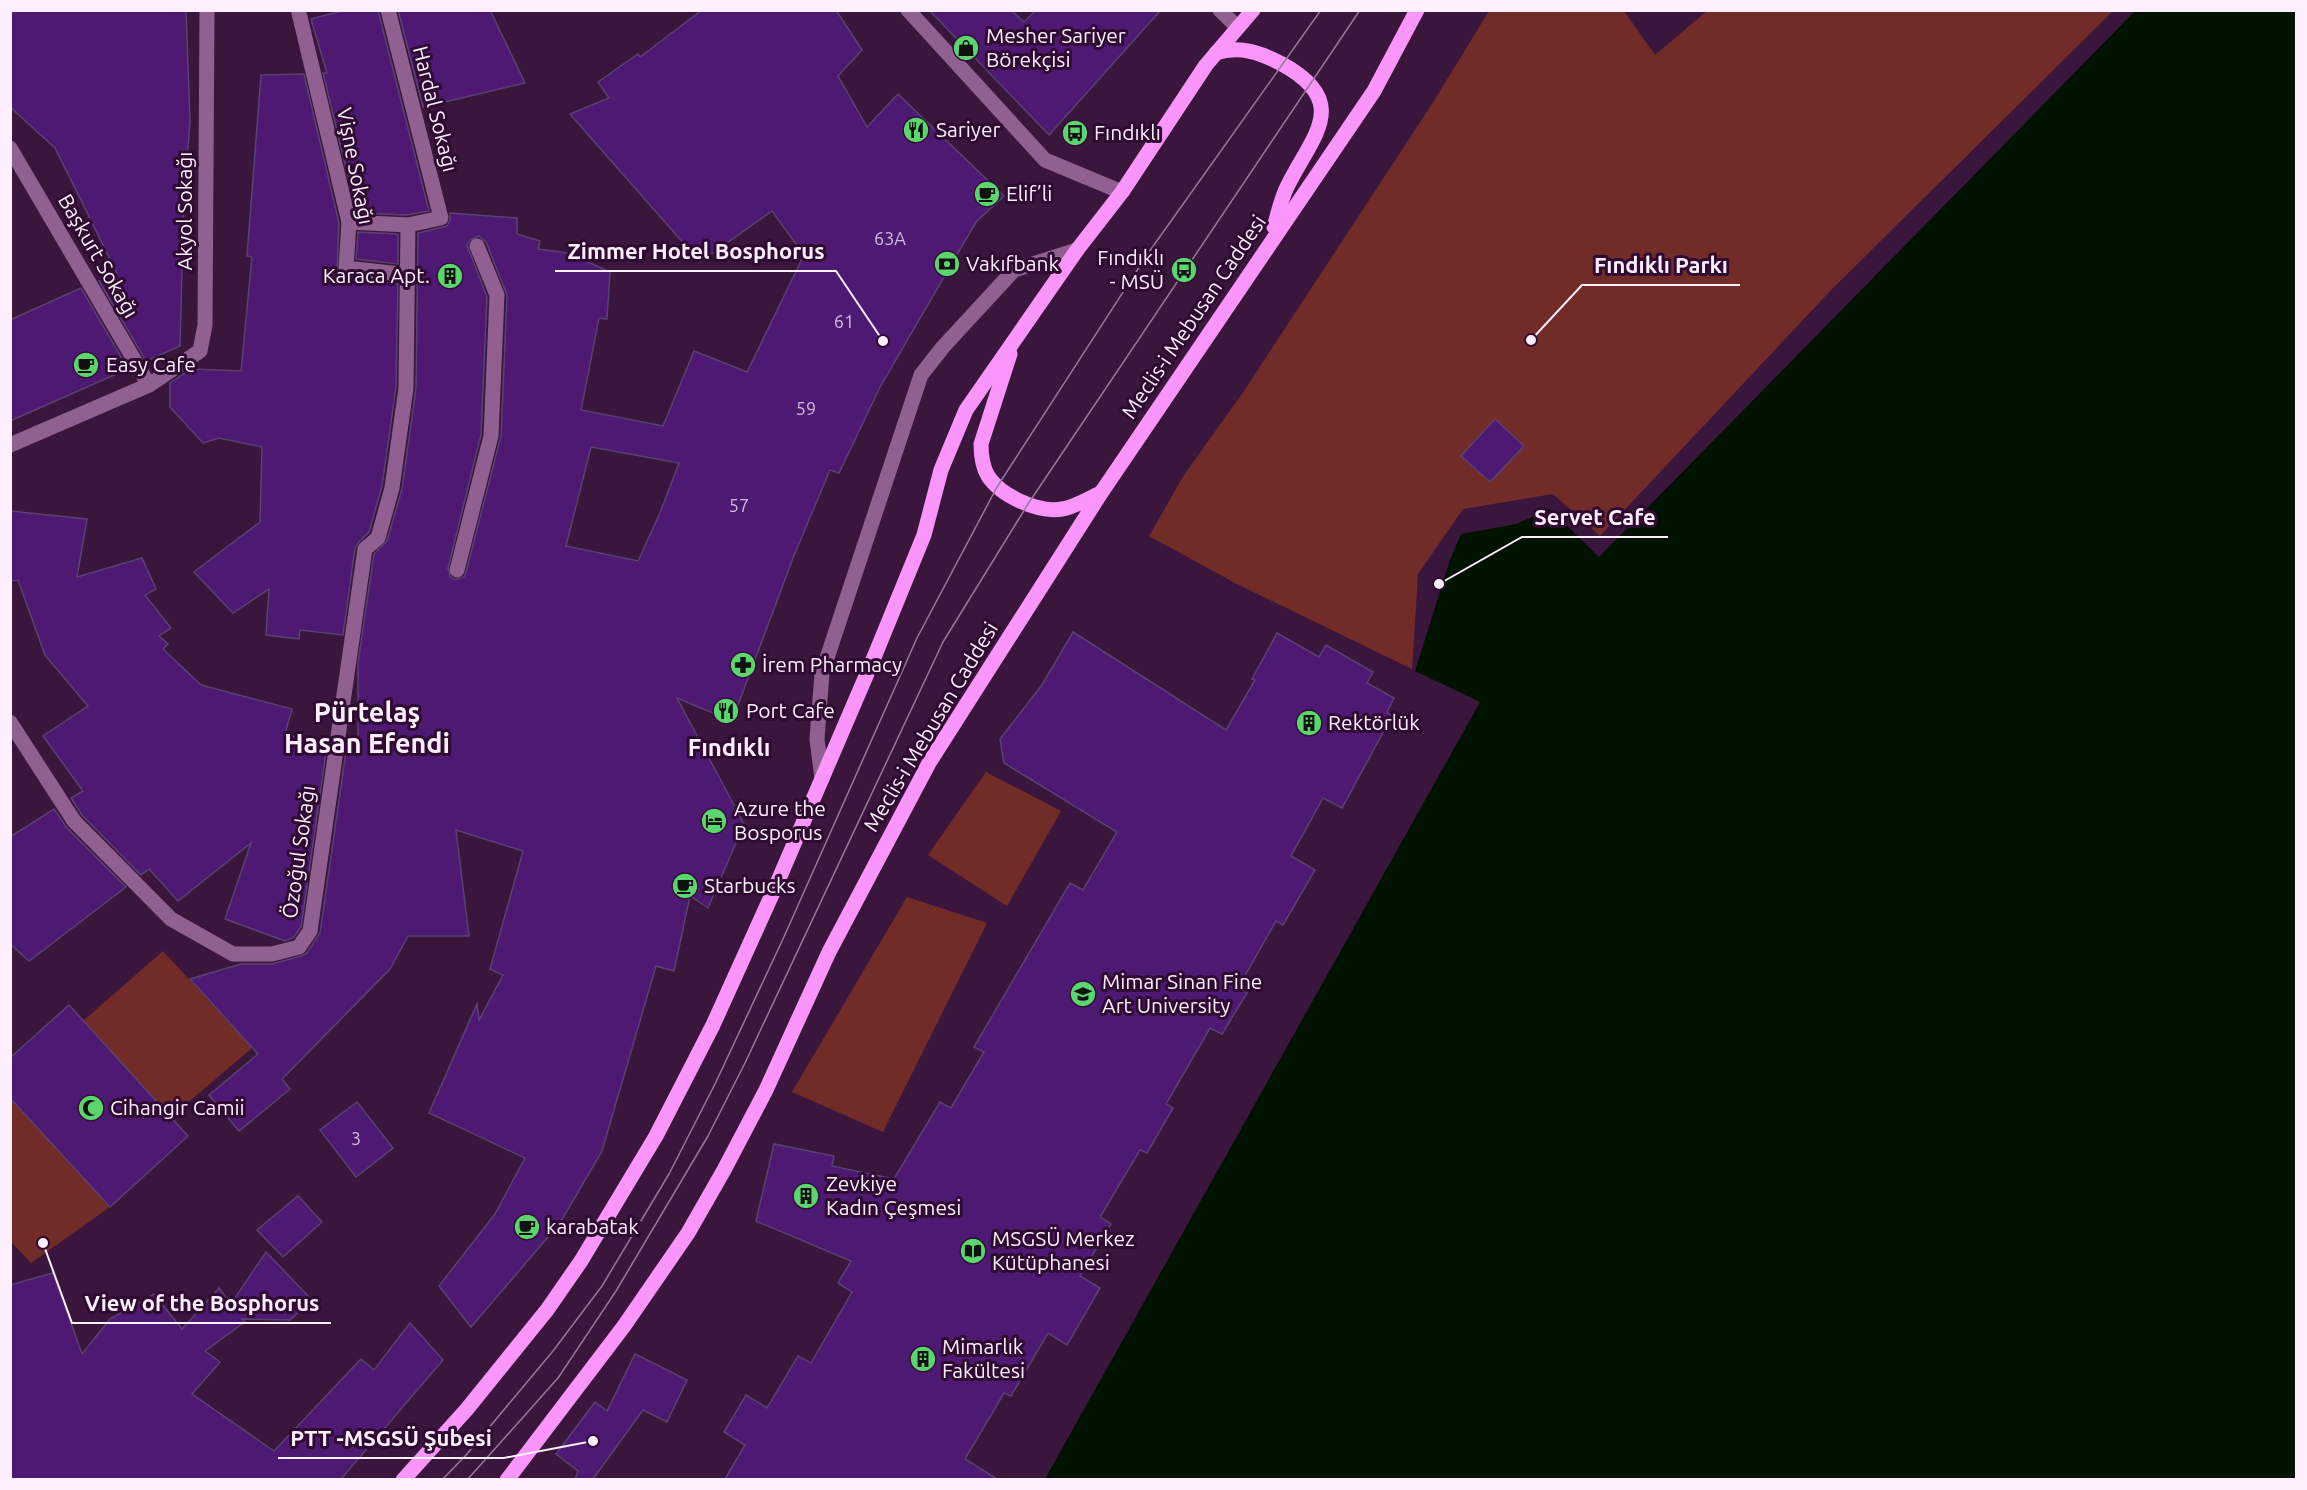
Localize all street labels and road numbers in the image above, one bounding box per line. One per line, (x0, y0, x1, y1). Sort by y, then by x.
street label: Hardal Sokağı (409, 43, 463, 174)
street label: Vişne Sokağı (333, 105, 379, 226)
street label: Akyol Sokağı (172, 152, 196, 270)
street label: Başkurt Sokağı (54, 189, 144, 322)
street label: Meclis-i Mebusan Caddesi (1116, 210, 1270, 423)
street label: Meclis-i Mebusan Caddesi (858, 617, 1002, 836)
street label: Özoğul Sokağı (277, 784, 319, 920)

